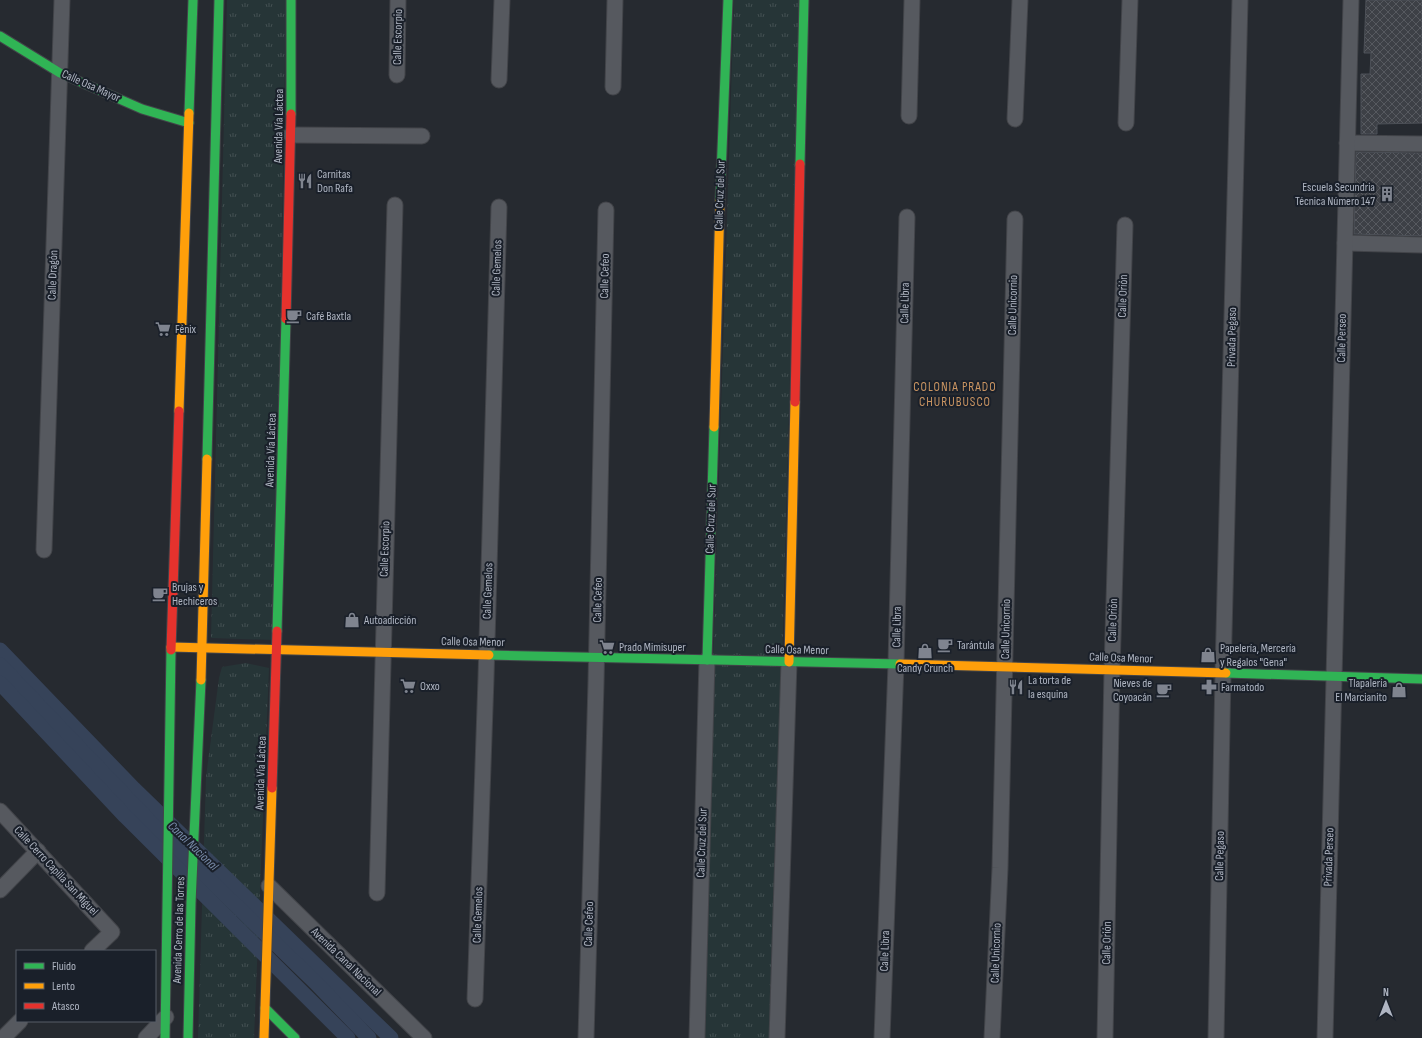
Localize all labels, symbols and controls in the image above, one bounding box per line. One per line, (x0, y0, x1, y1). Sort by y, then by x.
street label: Calle Escorpio (390, 9, 406, 65)
street label: Calle Osa Mayor (59, 66, 123, 106)
street label: Avenida Vía Láctea (271, 88, 287, 164)
street label: Calle Cruz del Sur (711, 159, 729, 230)
place label: Carnitas Don Rafa (317, 167, 353, 196)
restaurant icon: Carnitas Don Rafa (296, 172, 314, 190)
place label: Escuela Secundria Técnica Número 147 (1295, 180, 1375, 209)
building icon: Escuela Secundria Técnica Número 147 (1378, 185, 1396, 203)
street label: Calle Gemelos (489, 240, 505, 296)
street label: Calle Dragón (45, 250, 61, 300)
street label: Calle Cefeo (597, 253, 613, 299)
street label: Calle Orión (1115, 274, 1131, 318)
street label: Calle Unicornio (1005, 275, 1021, 335)
street label: Calle Libra (897, 282, 913, 324)
cafe icon: Café Baxtla (285, 307, 303, 325)
street label: Privada Pegaso (1224, 307, 1240, 367)
place label: Café Baxtla (306, 309, 352, 324)
street label: Calle Perseo (1334, 314, 1350, 362)
supermarket icon: Fénix (154, 320, 172, 338)
place label: Fénix (175, 322, 197, 337)
district label: COLONIA PRADO CHURUBUSCO (913, 379, 997, 410)
street label: Avenida Vía Láctea (262, 412, 280, 488)
street label: Calle Cruz del Sur (702, 483, 720, 554)
street label: Calle Escorpio (377, 521, 393, 577)
street label: Calle Gemelos (480, 563, 496, 619)
street label: Calle Cefeo (590, 577, 606, 623)
place label: Brujas y Hechiceros (172, 580, 217, 609)
cafe icon: Brujas y Hechiceros (151, 585, 169, 603)
street label: Calle Orión (1105, 598, 1121, 642)
street label: Calle Unicornio (998, 599, 1014, 659)
street label: Calle Libra (889, 606, 905, 648)
shop icon: Autoadicción (343, 611, 361, 629)
place label: Autoadicción (363, 613, 416, 628)
street label: Calle Osa Menor (441, 634, 506, 650)
cafe icon: Tarántula (936, 636, 954, 654)
supermarket icon: Prado Mimisuper (598, 638, 616, 656)
place label: Tarántula (957, 638, 995, 653)
place label: Prado Mimisuper (619, 640, 686, 655)
place label: Papelería, Mercería y Regalos "Gena" (1220, 641, 1296, 670)
street label: Calle Osa Menor (765, 642, 830, 658)
shop icon: Candy Crunch (916, 642, 934, 660)
shop icon: Papelería, Mercería y Regalos "Gena" (1199, 646, 1217, 664)
street label: Calle Osa Menor (1089, 649, 1154, 667)
place label: Candy Crunch (897, 661, 953, 676)
place label: La torta de la esquina (1028, 673, 1071, 702)
place label: Nieves de Coyoacán (1113, 676, 1152, 705)
place label: Tlapalería El Marcianito (1335, 676, 1387, 705)
supermarket icon: Oxxo (399, 677, 417, 695)
restaurant icon: La torta de la esquina (1007, 678, 1025, 696)
pharmacy icon: Farmatodo (1200, 678, 1218, 696)
place label: Oxxo (420, 679, 440, 694)
place label: Farmatodo (1221, 680, 1264, 695)
cafe icon: Nieves de Coyoacán (1155, 681, 1173, 699)
shop icon: Tlapalería El Marcianito (1390, 681, 1408, 699)
street label: Avenida Vía Láctea (252, 735, 270, 811)
street label: Calle Cruz del Sur (693, 807, 711, 878)
water label: Canal Nacional (164, 818, 222, 874)
street label: Calle Cerro Capilla San Miguel (11, 823, 101, 919)
street label: Privada Perseo (1320, 827, 1338, 887)
street label: Calle Pegaso (1212, 831, 1228, 881)
street label: Avenida Cerro de las Torres (170, 876, 188, 985)
street label: Calle Gemelos (470, 887, 486, 943)
street label: Calle Cefeo (581, 901, 597, 947)
street label: Calle Orión (1099, 921, 1115, 965)
street label: Calle Unicornio (987, 923, 1005, 983)
street label: Avenida Canal Nacional (307, 924, 384, 999)
street label: Calle Libra (877, 930, 893, 972)
legend (16, 950, 156, 1022)
text: Fluido (52, 959, 76, 974)
text: Lento (52, 979, 75, 994)
north arrow (1366, 982, 1406, 1022)
text: N (1383, 986, 1389, 999)
text: Atasco (51, 999, 79, 1014)

